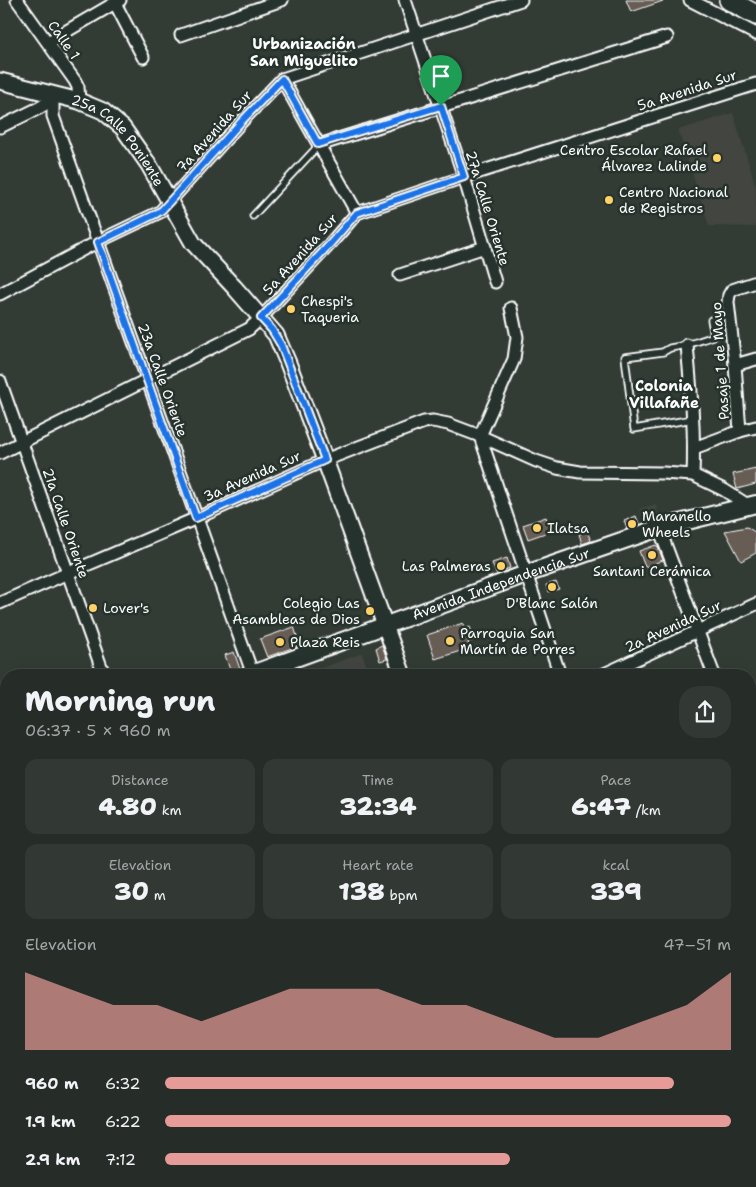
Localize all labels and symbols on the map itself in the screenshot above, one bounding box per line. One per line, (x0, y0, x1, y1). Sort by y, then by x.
street label: Calle 1 (44, 17, 84, 63)
district label: Urbanización San Miguelito (250, 34, 358, 71)
pin (420, 55, 462, 106)
street label: 5a Avenida Sur (635, 65, 739, 115)
street label: 7a Avenida Sur (172, 86, 256, 176)
street label: 25a Calle Poniente (70, 90, 168, 190)
place label: Centro Escolar Rafael Álvarez Lalinde (560, 141, 708, 175)
street label: 27a Calle Oriente (462, 148, 514, 268)
marker: Centro Escolar Rafael Álvarez Lalinde (711, 152, 723, 164)
place label: Centro Nacional de Registros (619, 183, 729, 217)
marker: Centro Nacional de Registros (603, 194, 615, 206)
street label: 5a Avenida Sur (259, 209, 342, 299)
place label: Chespi's Taqueria (301, 292, 359, 326)
street label: Pasaje 1 de Mayo (707, 301, 733, 421)
marker: Chespi's Taqueria (285, 303, 297, 315)
street label: 23a Calle Oriente (134, 321, 192, 439)
district label: Colonia Villafañe (629, 376, 699, 413)
street label: 3a Avenida Sur (201, 446, 304, 506)
street label: 21a Calle Oriente (39, 465, 93, 581)
place label: Maranello Wheels (642, 507, 711, 541)
marker: Maranello Wheels (626, 518, 638, 530)
place label: Ilatsa (547, 519, 589, 537)
marker: Ilatsa (531, 522, 543, 534)
street label: Avenida Independencia Sur (410, 544, 593, 624)
marker: Santani Cerámica (646, 549, 658, 561)
place label: Las Palmeras (402, 557, 491, 575)
marker: Las Palmeras (495, 560, 507, 572)
place label: Santani Cerámica (593, 562, 711, 580)
marker: D'Blanc Salón (546, 581, 558, 593)
place label: Colegio Las Asambleas de Dios (232, 594, 360, 628)
place label: D'Blanc Salón (506, 594, 598, 612)
street label: 2a Avenida Sur (622, 596, 724, 656)
place label: Lover's (103, 599, 150, 617)
marker: Lover's (87, 602, 99, 614)
marker: Colegio Las Asambleas de Dios (364, 605, 376, 617)
place label: Parroquia San Martín de Porres (460, 624, 575, 658)
place label: Plaza Reis (290, 633, 360, 651)
marker: Parroquia San Martín de Porres (444, 635, 456, 647)
marker: Plaza Reis (274, 636, 286, 648)

